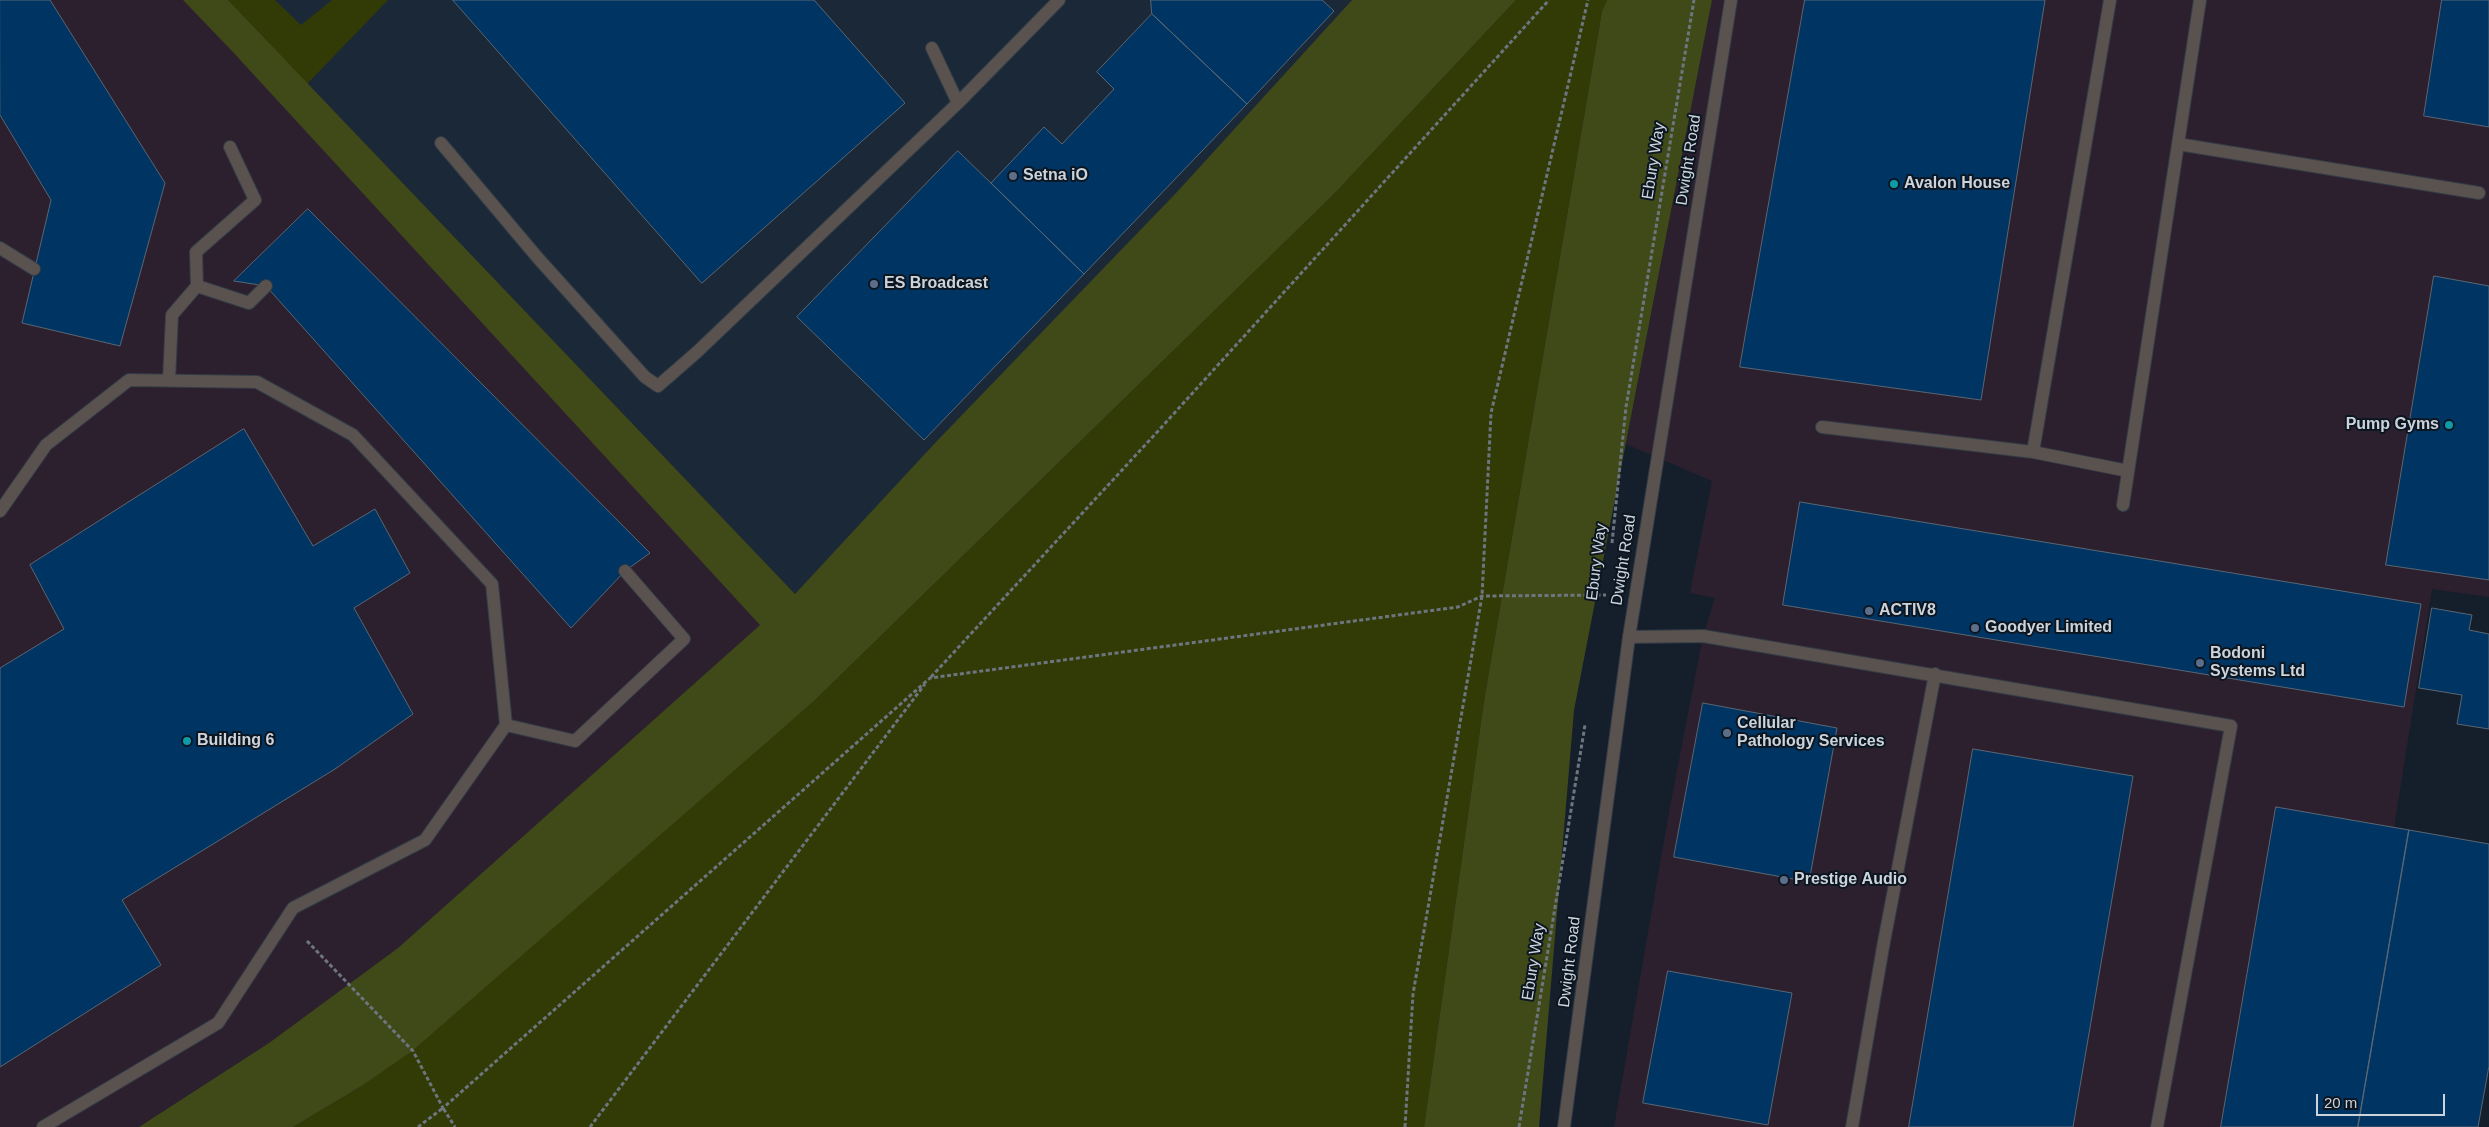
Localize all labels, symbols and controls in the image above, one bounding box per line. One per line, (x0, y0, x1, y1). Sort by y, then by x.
street label: Dwight Road (1672, 113, 1706, 207)
street label: Ebury Way (1638, 121, 1670, 201)
place label: Setna iO (1023, 166, 1088, 186)
marker: Setna iO (1007, 170, 1019, 182)
place label: Avalon House (1904, 174, 2010, 194)
marker: Avalon House (1888, 178, 1900, 190)
place label: ES Broadcast (884, 274, 988, 294)
marker: ES Broadcast (868, 278, 880, 290)
place label: Pump Gyms (2346, 415, 2439, 435)
marker: Pump Gyms (2443, 419, 2455, 431)
street label: Dwight Road (1607, 513, 1641, 607)
street label: Ebury Way (1583, 522, 1611, 602)
place label: ACTIV8 (1879, 601, 1936, 621)
marker: ACTIV8 (1863, 605, 1875, 617)
place label: Goodyer Limited (1985, 618, 2112, 638)
marker: Goodyer Limited (1969, 622, 1981, 634)
place label: Bodoni Systems Ltd (2210, 644, 2305, 682)
marker: Bodoni Systems Ltd (2194, 657, 2206, 669)
place label: Cellular Pathology Services (1737, 714, 1885, 752)
marker: Cellular Pathology Services (1721, 727, 1733, 739)
place label: Building 6 (197, 731, 274, 751)
marker: Building 6 (181, 735, 193, 747)
place label: Prestige Audio (1794, 870, 1907, 890)
marker: Prestige Audio (1778, 874, 1790, 886)
street label: Dwight Road (1555, 915, 1585, 1009)
street label: Ebury Way (1518, 922, 1550, 1002)
scale bar (2319, 1084, 2448, 1116)
text: 20 m (2324, 1094, 2357, 1111)

